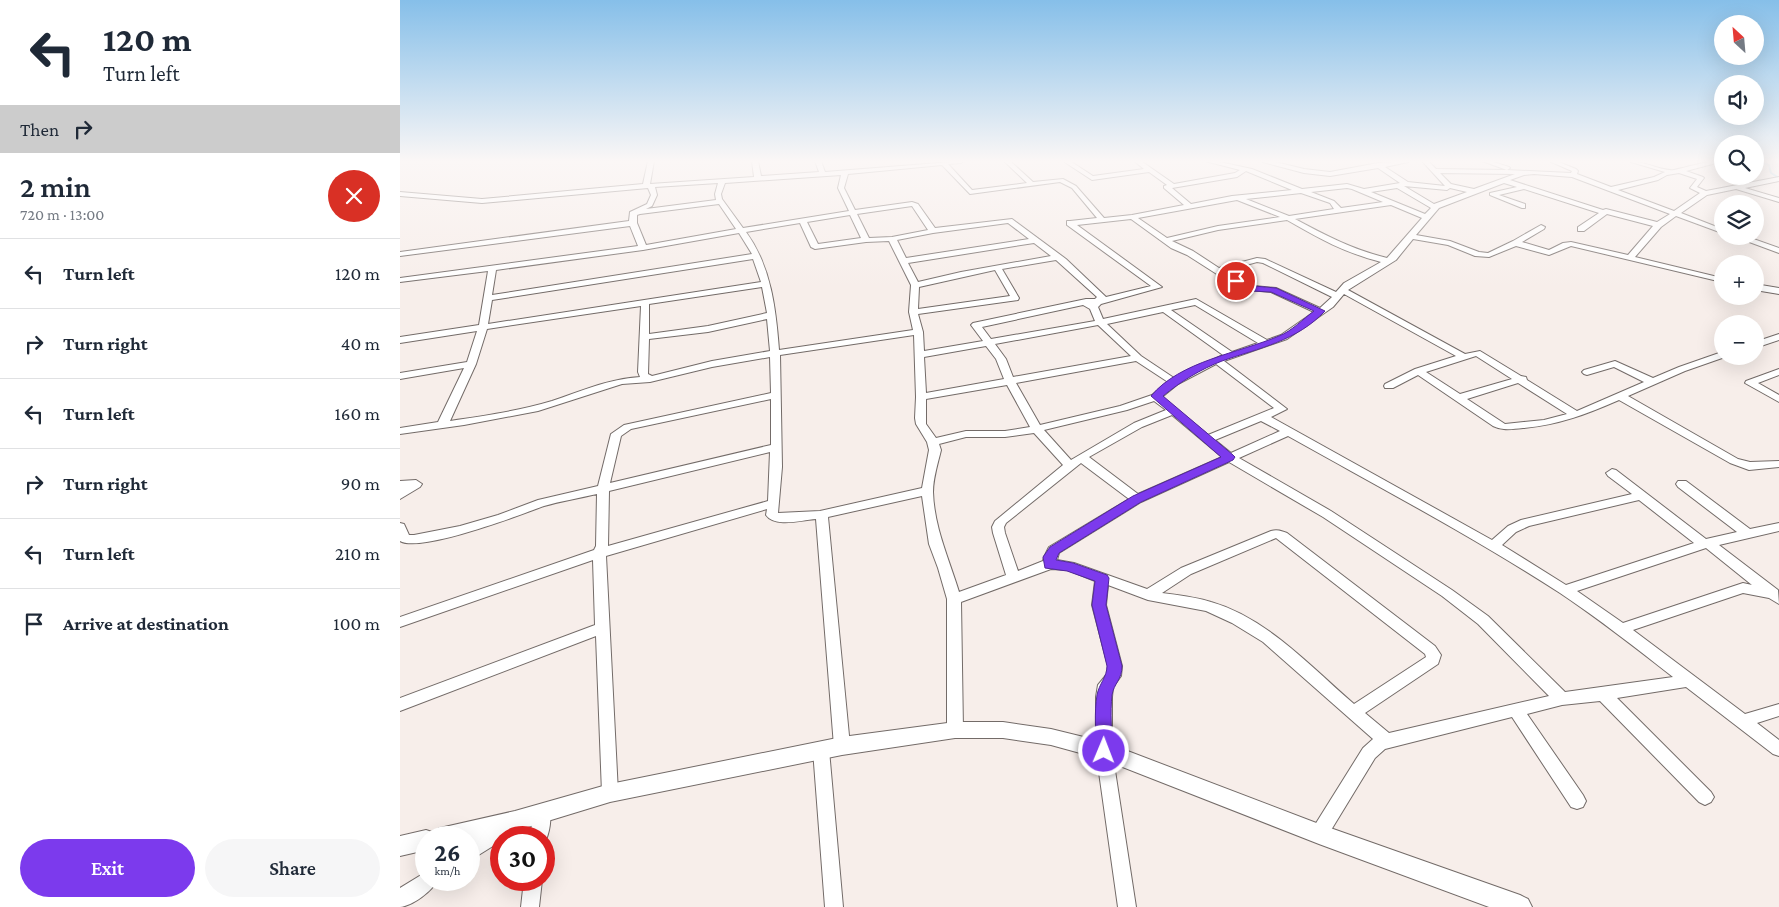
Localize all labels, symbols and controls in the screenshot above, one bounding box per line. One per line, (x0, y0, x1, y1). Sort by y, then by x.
north arrow (1714, 15, 1764, 65)
map controls (1714, 15, 1764, 365)
icon: left (20, 20, 85, 85)
text: 120 m (103, 20, 192, 59)
text: Turn left (103, 61, 180, 86)
button: sound (1714, 75, 1764, 125)
icon: right (69, 115, 97, 143)
text: Then (20, 119, 59, 140)
button: search (1714, 135, 1764, 185)
text: 2 min (20, 170, 91, 203)
button: close (328, 170, 380, 222)
button: layers (1714, 195, 1764, 245)
text: 720 m · 13:00 (20, 206, 104, 223)
button: + (1714, 255, 1764, 305)
icon: left (20, 260, 48, 288)
pin (1215, 260, 1257, 302)
text: Turn left (63, 263, 135, 284)
text: 120 m (335, 263, 380, 284)
icon: arrive (1222, 267, 1250, 295)
button: − (1714, 315, 1764, 365)
icon: right (20, 330, 48, 358)
text: Turn right (63, 333, 148, 354)
text: 40 m (341, 333, 380, 354)
icon: left (20, 400, 48, 428)
text: Turn left (63, 403, 135, 424)
text: 160 m (334, 403, 380, 424)
icon: right (20, 470, 48, 498)
text: Turn right (63, 473, 148, 494)
text: 90 m (341, 473, 380, 494)
icon: left (20, 540, 48, 568)
text: Turn left (63, 543, 135, 564)
text: 210 m (335, 543, 380, 564)
icon: arrive (20, 610, 48, 638)
text: Arrive at destination (63, 613, 229, 634)
text: 100 m (333, 613, 380, 634)
position arrow (1077, 724, 1129, 776)
speed limit sign: 30 (490, 826, 555, 891)
button: Exit (20, 839, 195, 897)
button: Share (205, 839, 380, 897)
text: 26 (434, 839, 461, 866)
text: km/h (435, 864, 460, 878)

